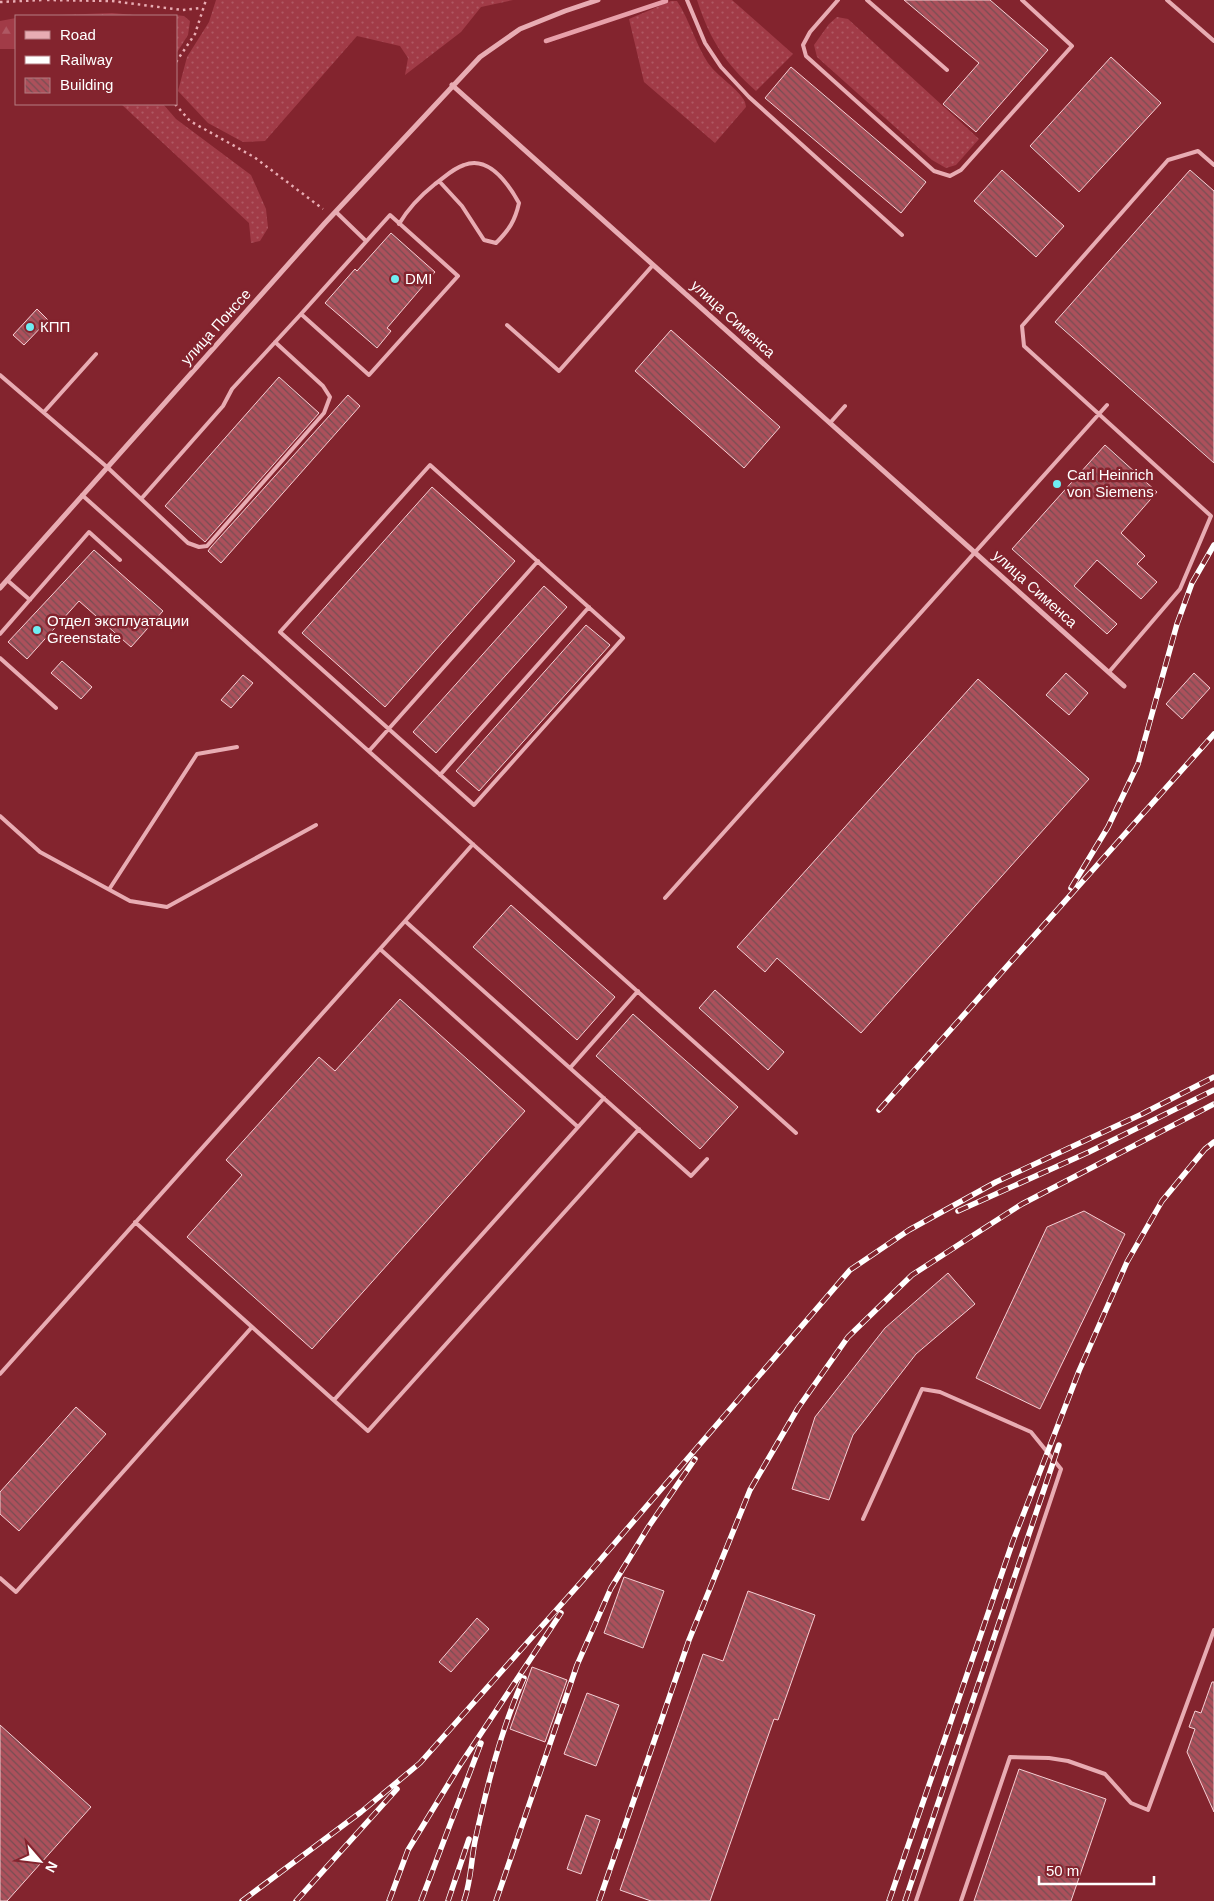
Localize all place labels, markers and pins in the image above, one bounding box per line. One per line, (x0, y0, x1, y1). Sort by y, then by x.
place label: DMI (405, 270, 433, 287)
marker: DMI (389, 273, 401, 285)
place label: КПП (40, 318, 70, 335)
marker: КПП (24, 321, 36, 333)
place label: Carl Heinrich von Siemens (1067, 466, 1154, 500)
marker: Carl Heinrich von Siemens (1051, 478, 1063, 490)
place label: Отдел эксплуатации Greenstate (47, 612, 189, 646)
marker: Отдел эксплуатации Greenstate (31, 624, 43, 636)

